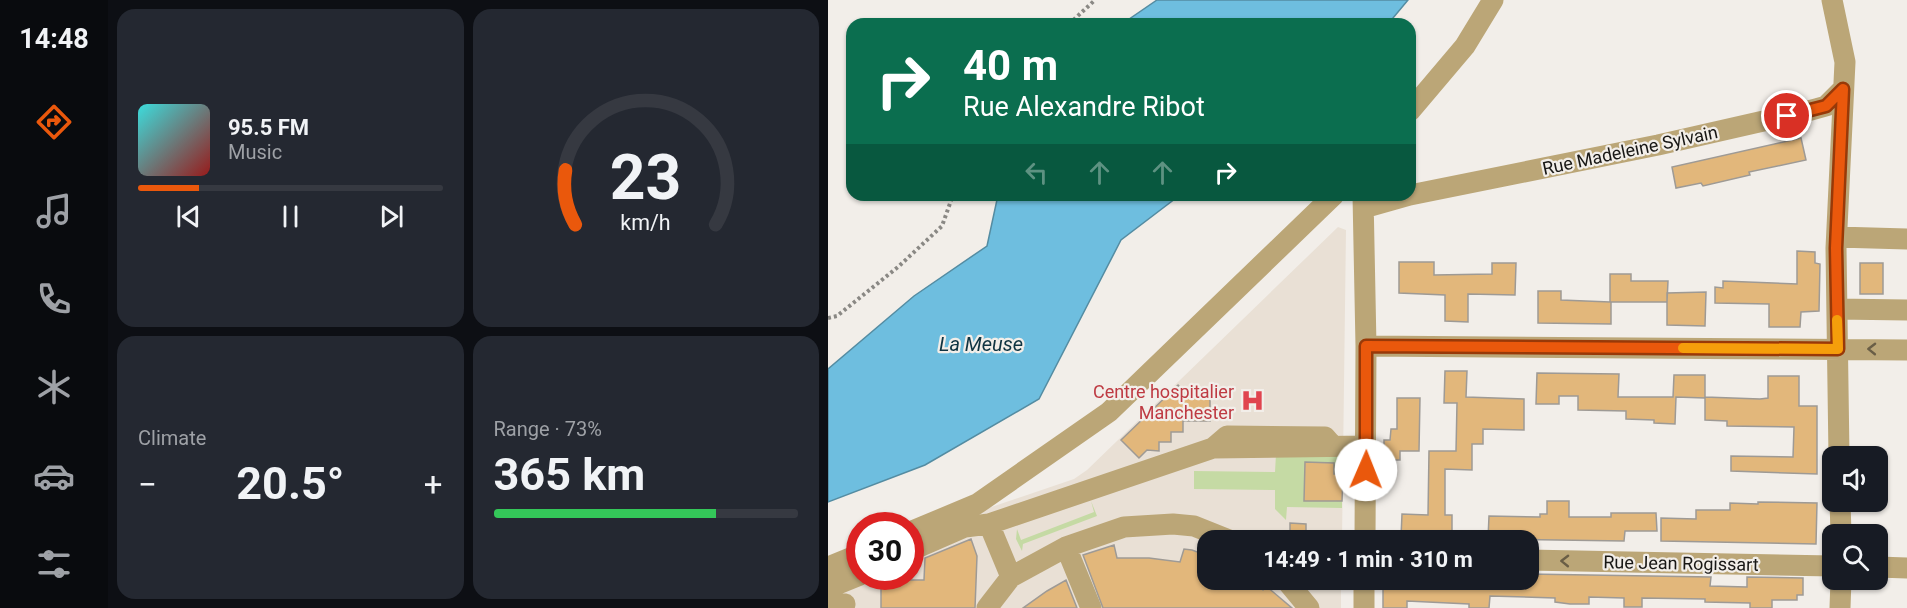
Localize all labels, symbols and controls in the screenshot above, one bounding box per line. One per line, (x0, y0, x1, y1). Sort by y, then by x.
text: 14:48 (19, 23, 89, 55)
text: 40 m (963, 41, 1058, 90)
icon: right (864, 42, 942, 120)
pin (1761, 90, 1812, 141)
text: Rue Alexandre Ribot (963, 91, 1205, 123)
icon: arrive (1770, 99, 1803, 132)
icon: directions (33, 101, 75, 143)
text: 95.5 FM (228, 115, 309, 140)
street label: Rue Madeleine Sylvain (1540, 121, 1720, 179)
text: Music (228, 140, 282, 164)
text: 23 (610, 141, 682, 214)
icon: left (1020, 156, 1053, 189)
icon: ahead (1083, 156, 1116, 189)
icon: ahead (1146, 156, 1179, 189)
icon: right (1209, 156, 1242, 189)
icon: music (33, 190, 75, 232)
icon: previous (172, 200, 205, 233)
icon: pause (274, 200, 307, 233)
icon: next (375, 200, 408, 233)
text: km/h (621, 211, 671, 236)
icon: phone (33, 278, 75, 320)
water label: La Meuse (939, 332, 1023, 356)
one-way arrow (1868, 343, 1877, 356)
icon: climate (33, 366, 75, 408)
place label: Centre hospitalier Manchester (1093, 381, 1234, 423)
hospital icon: Centre hospitalier Manchester (1239, 388, 1265, 414)
text: Range · 73% (494, 417, 602, 441)
text: Climate (138, 426, 206, 450)
position arrow (1334, 438, 1398, 502)
map controls (1822, 446, 1888, 590)
button: sound (1822, 446, 1888, 512)
text: 365 km (494, 448, 645, 501)
icon: car (33, 455, 75, 497)
text: 20.5° (236, 457, 344, 510)
text: − (138, 465, 157, 504)
text: + (424, 465, 443, 504)
speed limit sign: 30 (846, 512, 924, 590)
button: search (1822, 524, 1888, 590)
icon: filters (33, 543, 75, 585)
text: 14:49 · 1 min · 310 m (1263, 547, 1473, 572)
street label: Rue Jean Rogissart (1603, 551, 1759, 575)
one-way arrow (1560, 555, 1569, 567)

